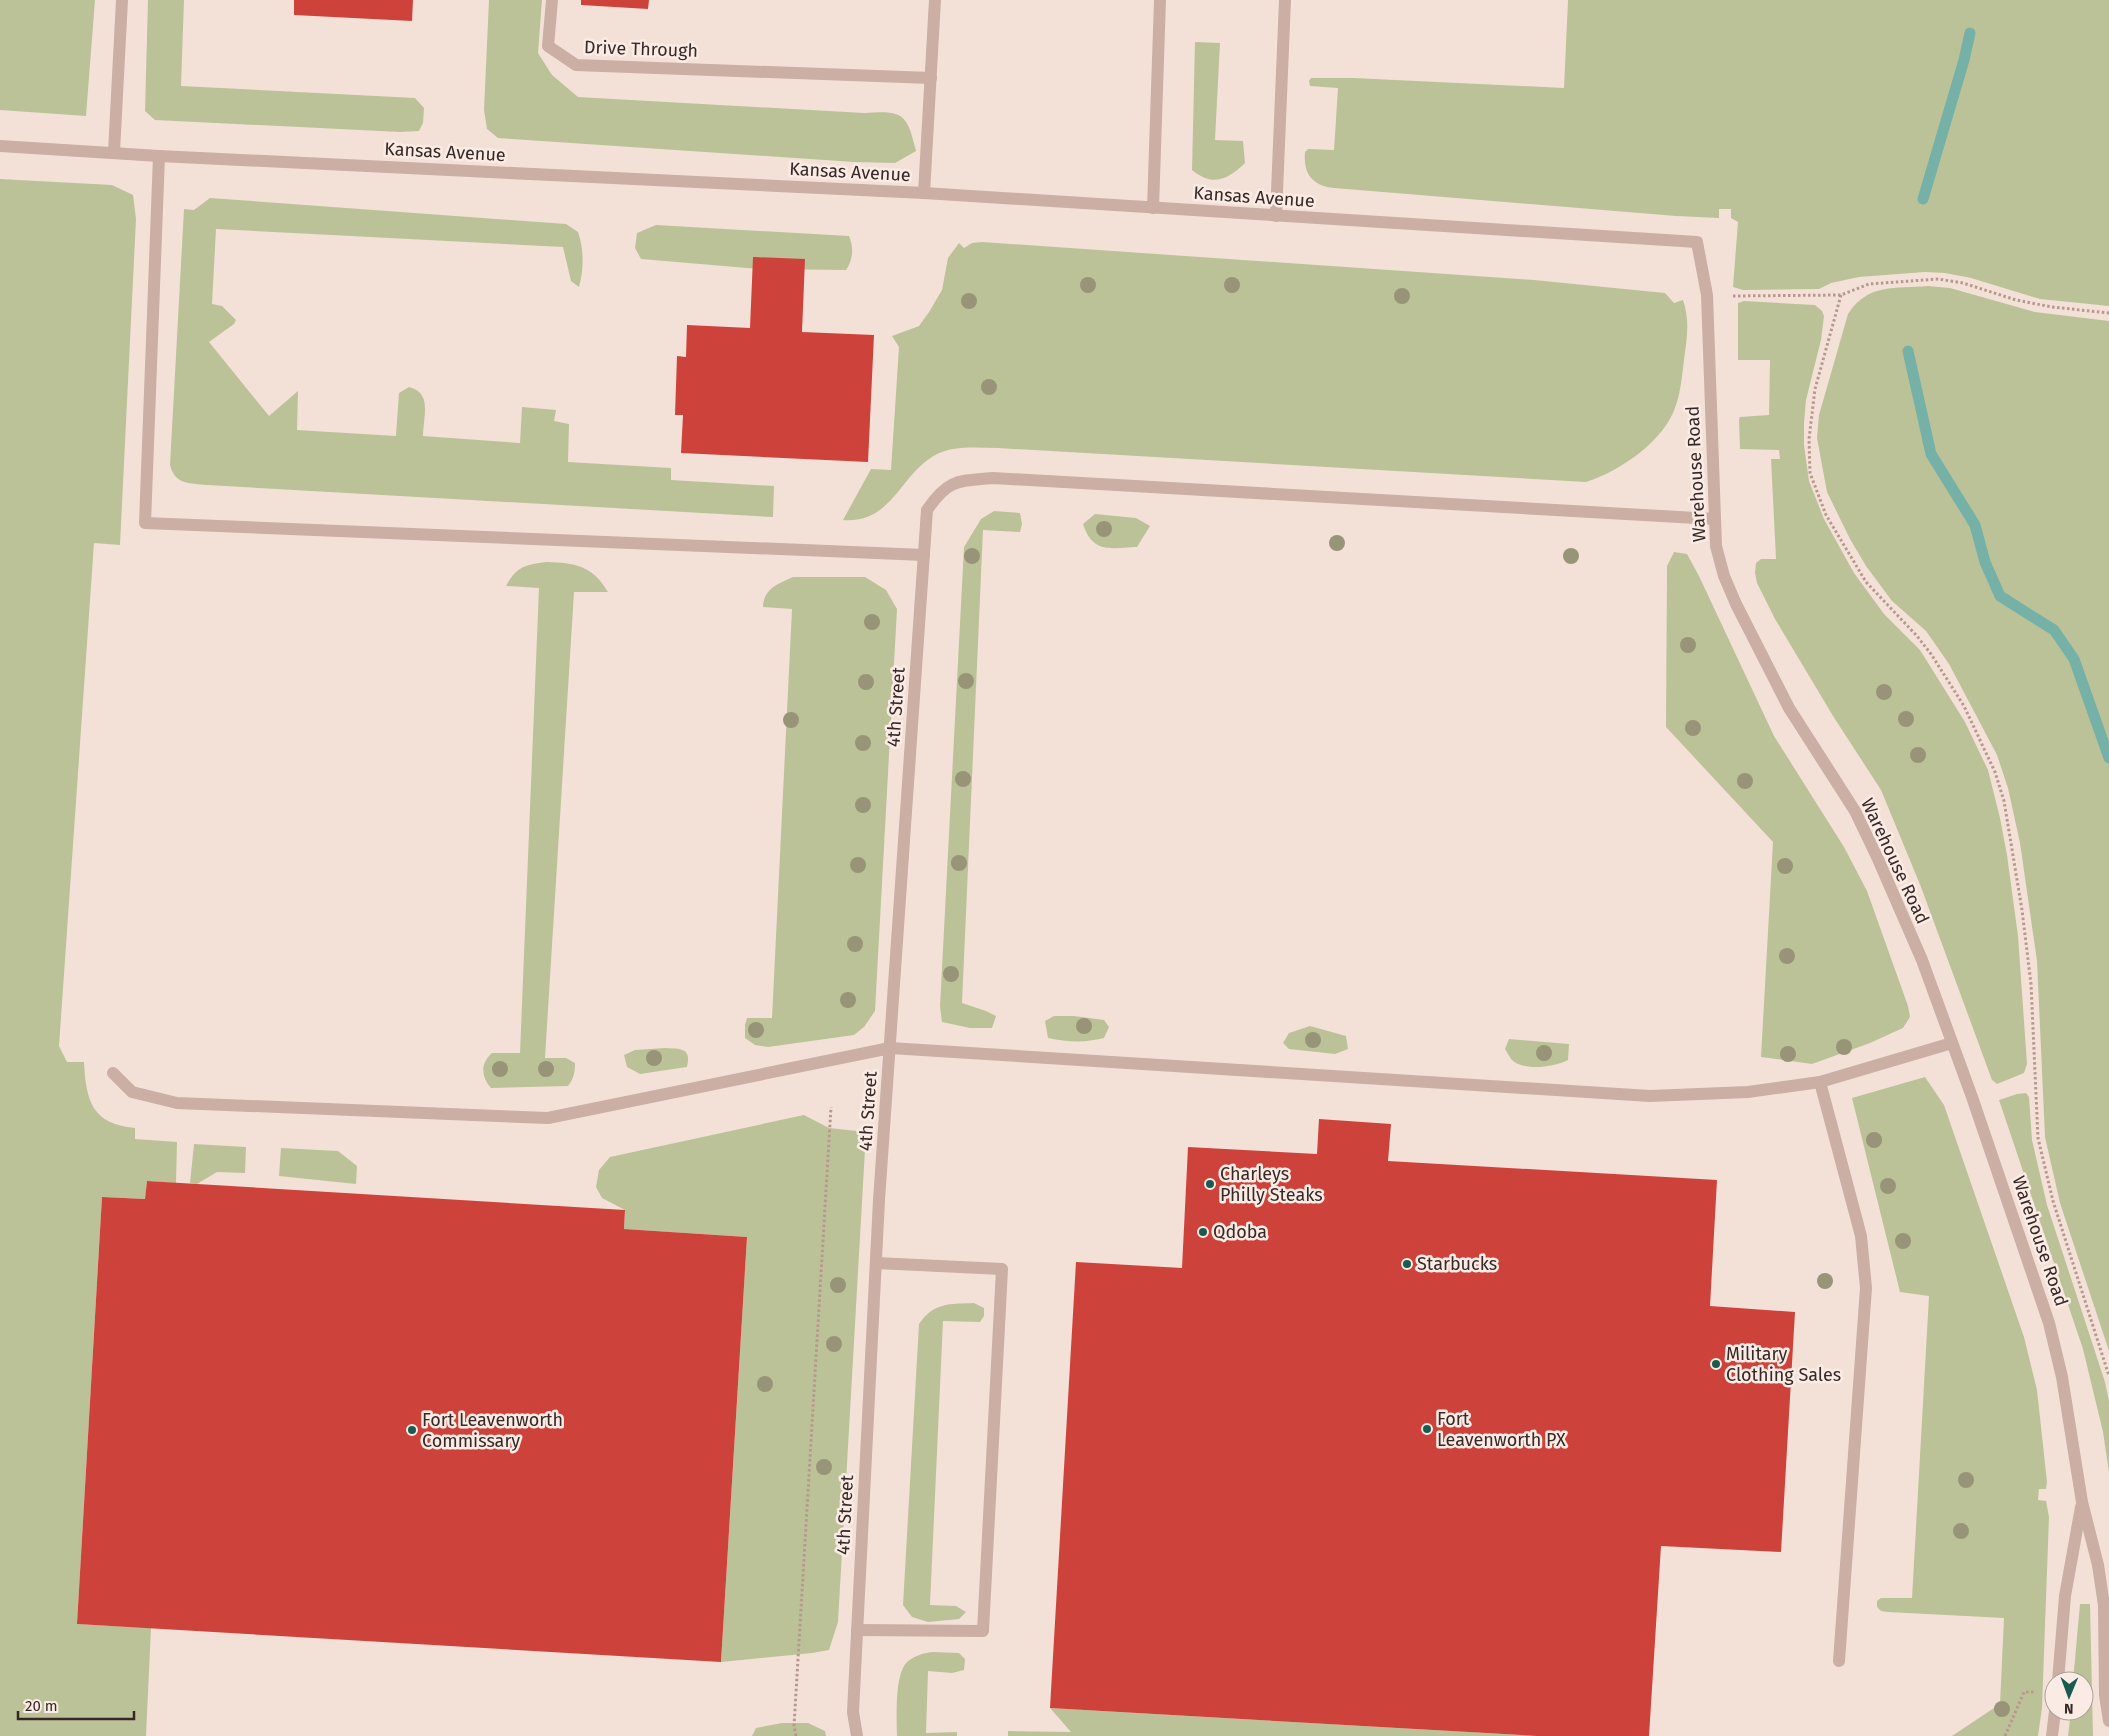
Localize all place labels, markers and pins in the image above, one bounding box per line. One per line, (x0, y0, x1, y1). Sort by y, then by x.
place label: Charleys Philly Steaks (1220, 1163, 1323, 1206)
marker: Charleys Philly Steaks (1204, 1178, 1216, 1190)
place label: Qdoba (1213, 1221, 1267, 1243)
marker: Qdoba (1197, 1226, 1209, 1238)
place label: Starbucks (1417, 1253, 1497, 1275)
marker: Starbucks (1401, 1258, 1413, 1270)
place label: Military Clothing Sales (1726, 1343, 1841, 1386)
marker: Military Clothing Sales (1710, 1358, 1722, 1370)
place label: Fort Leavenworth PX (1437, 1408, 1566, 1451)
place label: Fort Leavenworth Commissary (422, 1409, 563, 1452)
marker: Fort Leavenworth PX (1421, 1423, 1433, 1435)
marker: Fort Leavenworth Commissary (406, 1424, 418, 1436)

